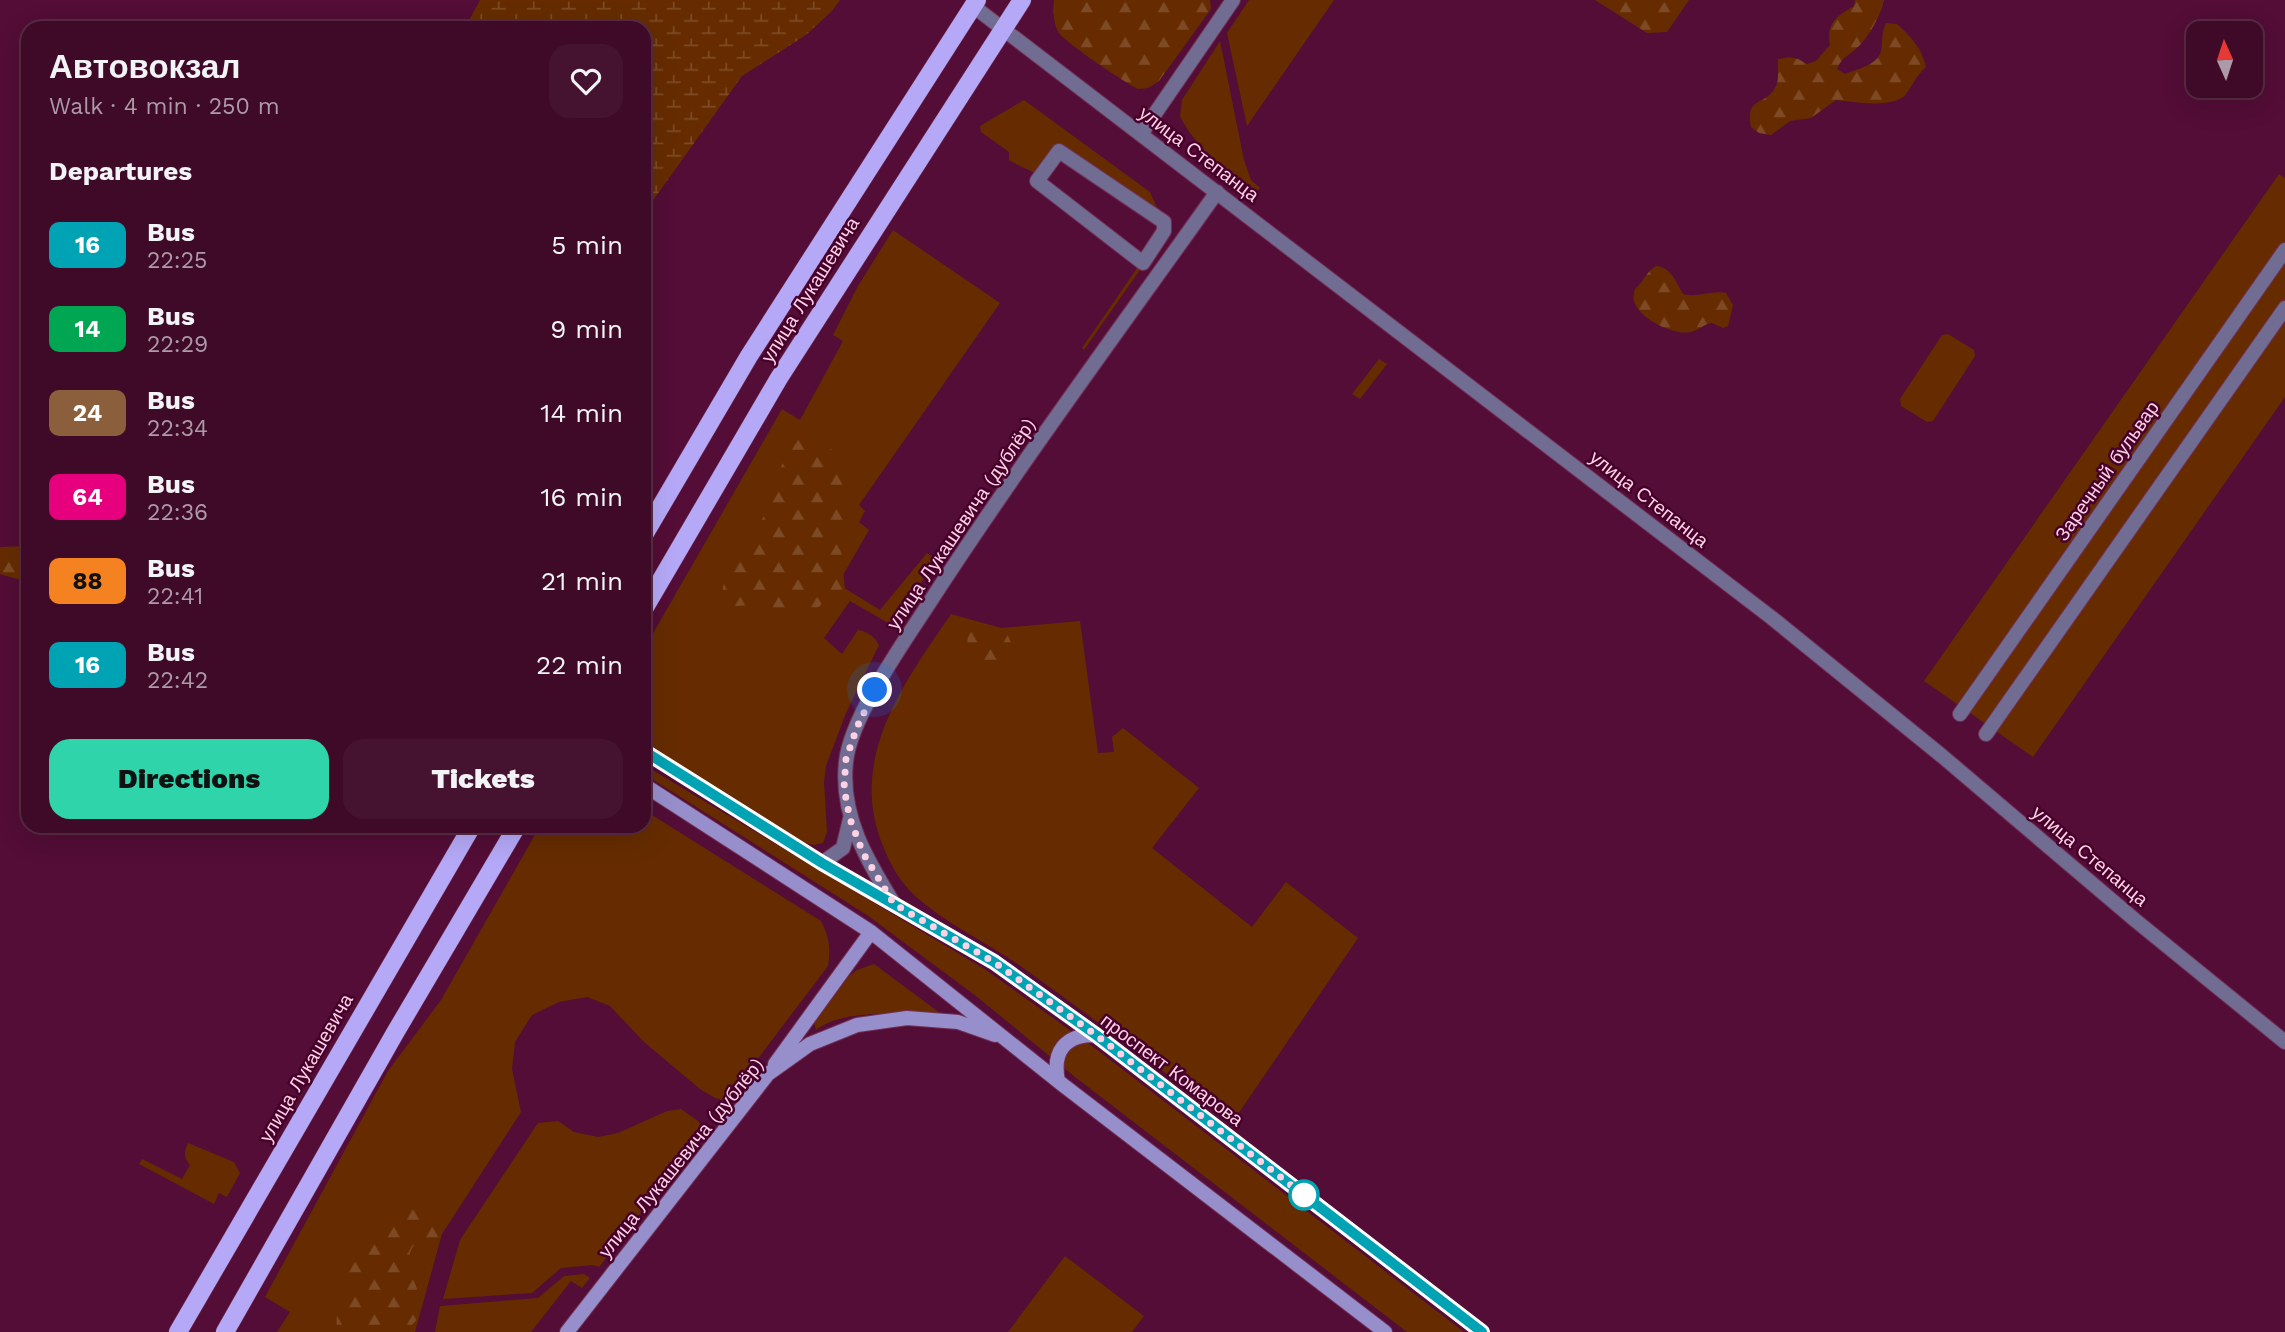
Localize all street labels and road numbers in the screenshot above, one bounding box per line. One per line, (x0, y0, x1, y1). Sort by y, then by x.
street label: улица Степанца (1134, 101, 1264, 207)
street label: улица Лукашевича (756, 213, 864, 367)
street label: Заречный бульвар (2050, 397, 2164, 545)
street label: улица Лукашевича (дублёр) (882, 414, 1040, 634)
street label: улица Степанца (1585, 446, 1713, 553)
street label: улица Степанца (2027, 801, 2153, 911)
street label: улица Лукашевича (254, 989, 358, 1146)
street label: проспект Комарова (1096, 1009, 1248, 1131)
street label: улица Лукашевича (дублёр) (593, 1054, 769, 1262)

